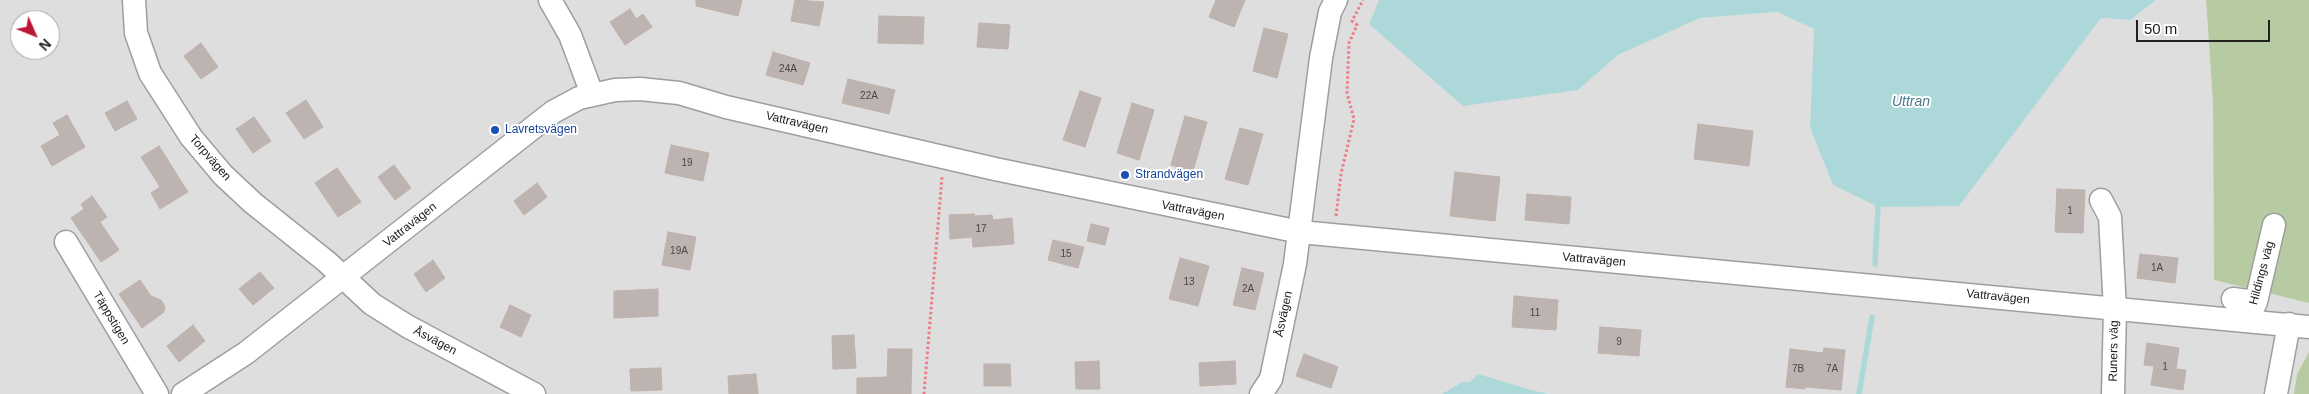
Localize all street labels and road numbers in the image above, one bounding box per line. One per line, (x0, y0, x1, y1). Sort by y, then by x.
street label: Vattravägen (764, 109, 830, 137)
street label: Torpvägen (186, 132, 234, 184)
street label: Vattravägen (1160, 198, 1226, 224)
street label: Vattravägen (380, 200, 440, 250)
street label: Hildings väg (2247, 240, 2277, 306)
street label: Vattravägen (1562, 250, 1626, 270)
street label: Vattravägen (1966, 287, 2030, 307)
street label: Täppstigen (90, 289, 132, 347)
street label: Åsvägen (1272, 290, 1296, 338)
street label: Runers väg (2106, 320, 2122, 382)
street label: Åsvägen (411, 324, 459, 358)

